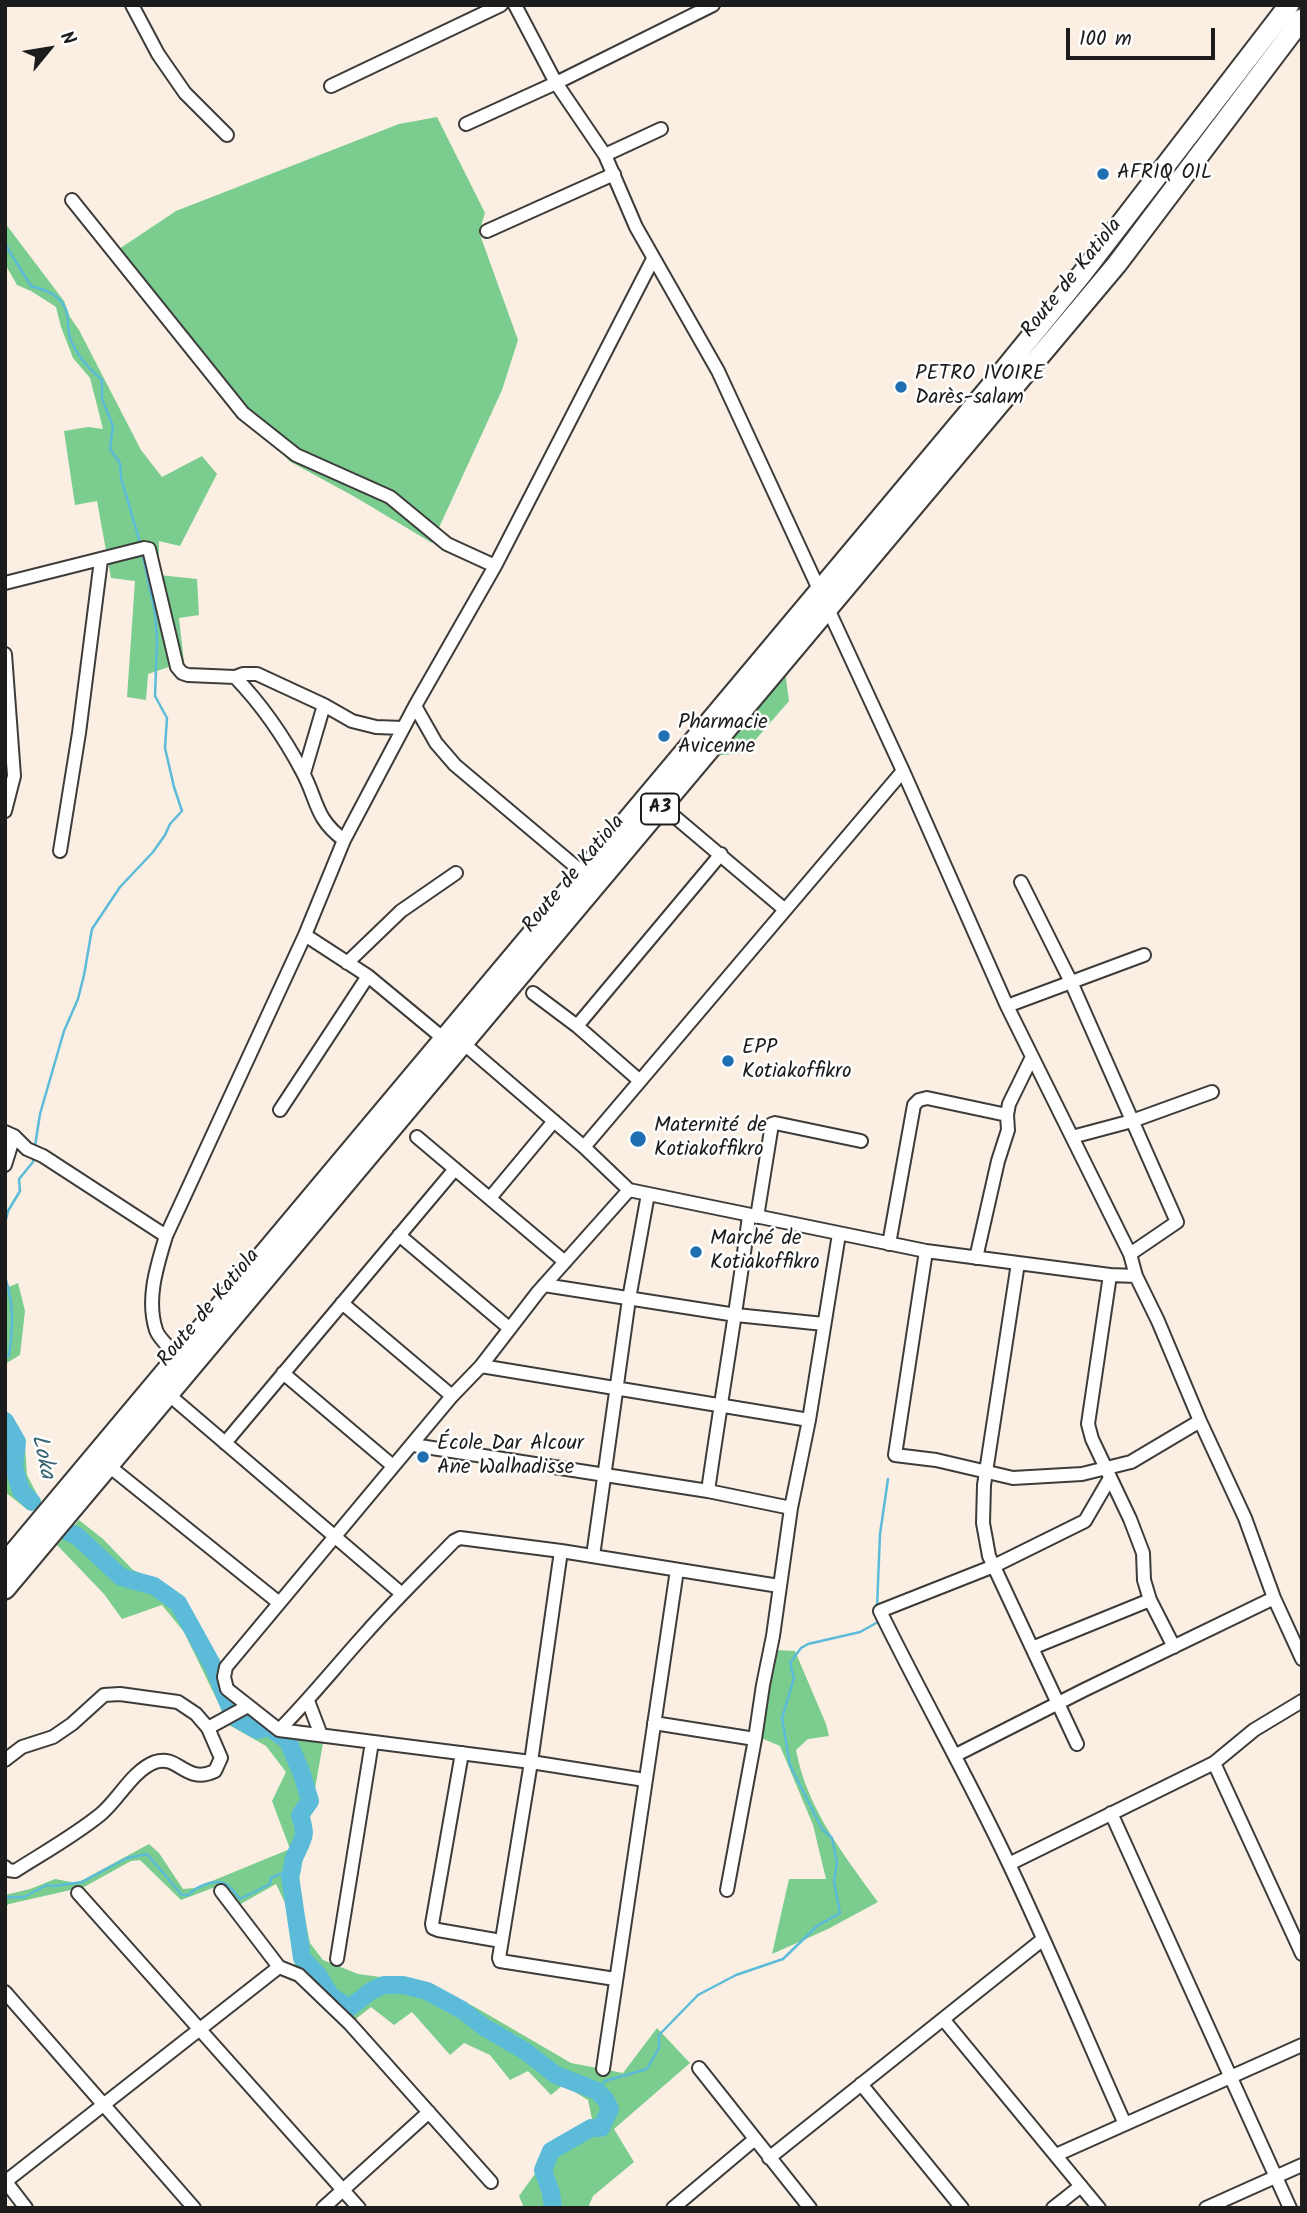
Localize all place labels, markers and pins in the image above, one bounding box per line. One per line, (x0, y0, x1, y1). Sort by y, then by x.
place label: AFRIQ OIL (1117, 161, 1212, 187)
marker: AFRIQ OIL (1095, 166, 1111, 182)
place label: PETRO IVOIRE Darès-salam (915, 362, 1045, 412)
marker: PETRO IVOIRE Darès-salam (893, 379, 909, 395)
place label: Pharmacie Avicenne (678, 711, 768, 761)
marker: Pharmacie Avicenne (656, 728, 672, 744)
place label: EPP Kotiakoffikro (742, 1036, 852, 1086)
marker: EPP Kotiakoffikro (720, 1053, 736, 1069)
place label: Maternité de Kotiakoffikro (654, 1114, 767, 1164)
marker: Maternité de Kotiakoffikro (628, 1129, 648, 1149)
place label: Marché de Kotiakoffikro (710, 1227, 820, 1277)
marker: Marché de Kotiakoffikro (688, 1244, 704, 1260)
place label: École Dar Alcour Ane Walhadisse (437, 1432, 584, 1482)
marker: École Dar Alcour Ane Walhadisse (415, 1449, 431, 1465)

